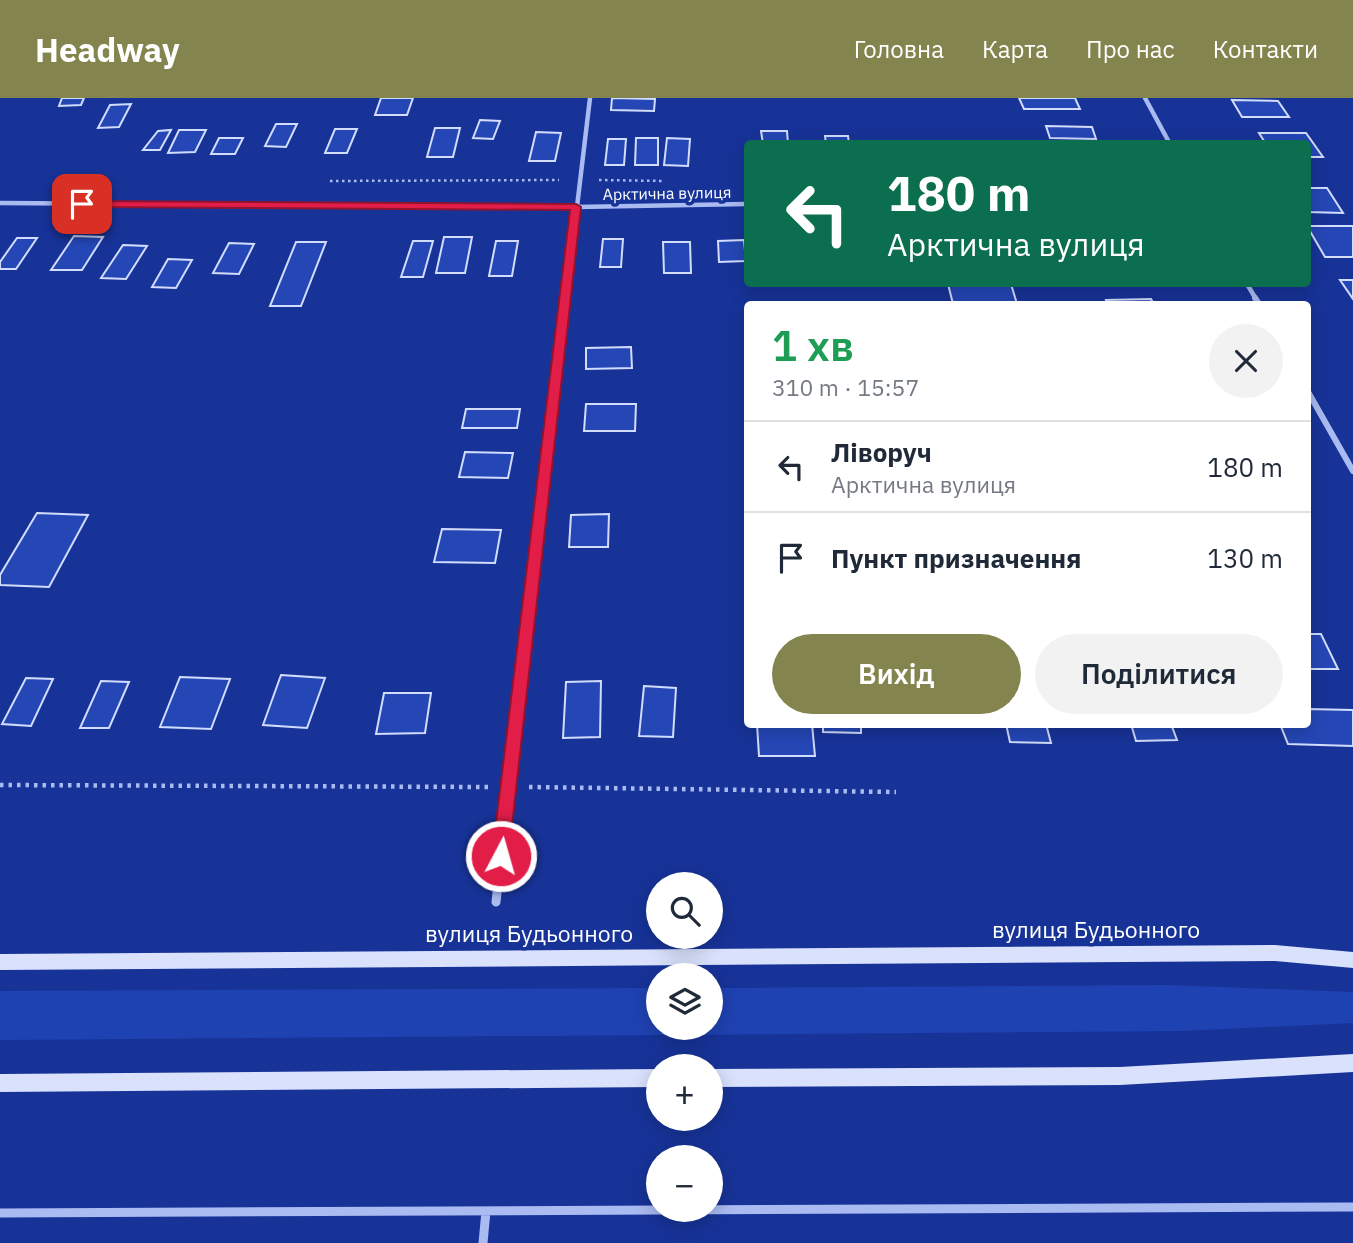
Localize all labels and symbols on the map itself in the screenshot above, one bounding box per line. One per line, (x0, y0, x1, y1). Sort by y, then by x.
pin (52, 174, 112, 234)
street label: Арктична вулиця (602, 182, 732, 204)
position arrow (464, 819, 538, 893)
street label: вулиця Будьонного (992, 914, 1200, 944)
street label: вулиця Будьонного (425, 918, 633, 948)

